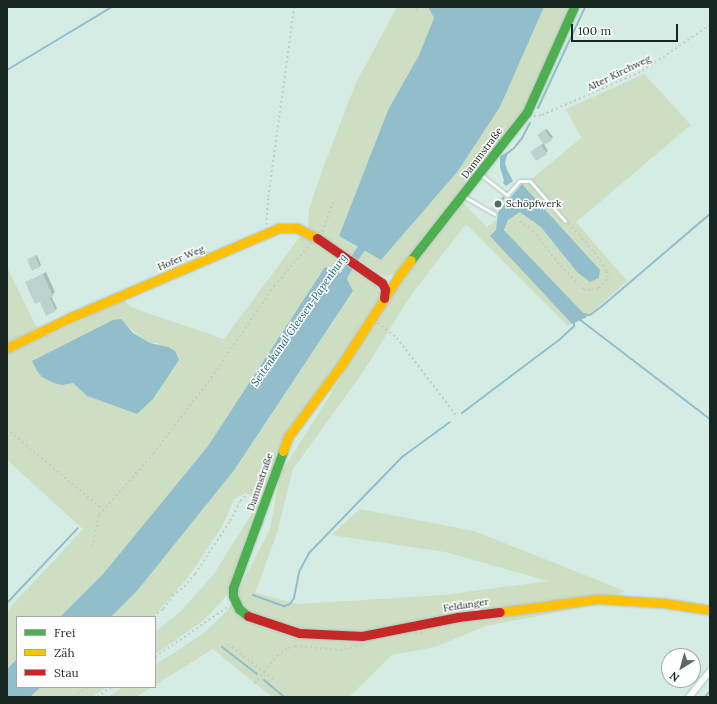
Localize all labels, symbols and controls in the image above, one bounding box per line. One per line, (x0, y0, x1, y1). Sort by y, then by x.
scale bar (573, 16, 680, 42)
text: 100 m (578, 23, 611, 38)
street label: Alter Kirchweg (585, 52, 653, 94)
street label: Dammstraße (459, 125, 505, 181)
place label: Schöpfwerk (506, 198, 561, 210)
marker: Schöpfwerk (493, 199, 503, 209)
street label: Hofer Weg (156, 243, 206, 273)
water label: Seitenkanal Gleesen-Papenburg (248, 251, 350, 389)
street label: Dammstraße (244, 451, 276, 513)
street label: Feldanger (442, 595, 490, 615)
legend (16, 616, 156, 688)
text: Frei (54, 625, 75, 640)
text: Zäh (54, 645, 75, 660)
north arrow (661, 648, 701, 688)
text: Stau (54, 665, 79, 680)
text: N (667, 669, 682, 685)

